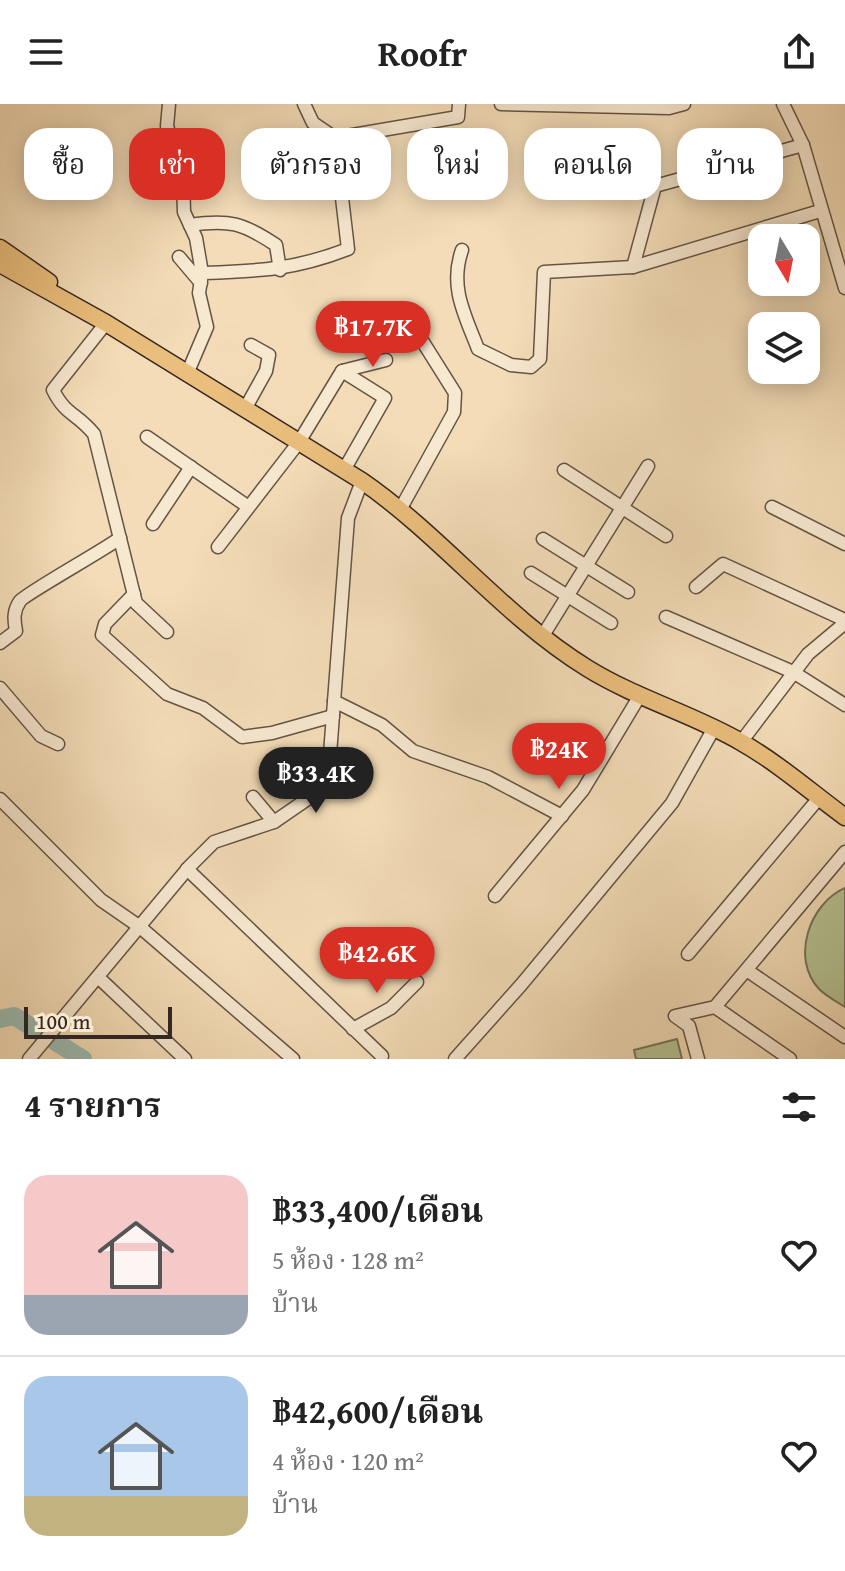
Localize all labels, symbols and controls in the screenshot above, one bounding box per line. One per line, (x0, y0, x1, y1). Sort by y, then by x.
text: Roofr (378, 26, 467, 79)
icon: menu (24, 30, 68, 74)
icon: share (777, 30, 821, 74)
chip: ซื้อ (24, 128, 113, 200)
chip: เช่า (129, 128, 225, 200)
chip: ตัวกรอง (241, 128, 391, 200)
chip: ใหม่ (407, 128, 508, 200)
chip: คอนโด (524, 128, 661, 200)
chip: บ้าน (677, 128, 783, 200)
north arrow (748, 224, 820, 296)
map controls (748, 224, 820, 384)
pin: ฿17.7K (308, 301, 438, 369)
text: ฿17.7K (334, 307, 412, 346)
button: layers (748, 312, 820, 384)
pin: ฿24K (512, 723, 606, 791)
text: ฿24K (530, 729, 588, 768)
pin: ฿33.4K (251, 747, 381, 815)
text: ฿33.4K (277, 753, 355, 792)
pin: ฿42.6K (312, 927, 442, 995)
text: ฿42.6K (338, 933, 416, 972)
scale bar (24, 1003, 172, 1039)
text: 100 m (36, 1005, 91, 1037)
text: 4 รายการ (24, 1080, 161, 1129)
icon: filters (777, 1085, 821, 1129)
text: ฿33,400/เดือน (272, 1185, 483, 1234)
icon: home (88, 1207, 184, 1303)
icon: heart (777, 1233, 821, 1277)
text: 5 ห้อง · 128 m² (272, 1240, 424, 1279)
text: บ้าน (272, 1283, 318, 1322)
text: ฿42,600/เดือน (272, 1386, 483, 1435)
icon: home (88, 1408, 184, 1504)
icon: heart (777, 1434, 821, 1478)
text: 4 ห้อง · 120 m² (272, 1441, 424, 1480)
text: บ้าน (272, 1484, 318, 1523)

